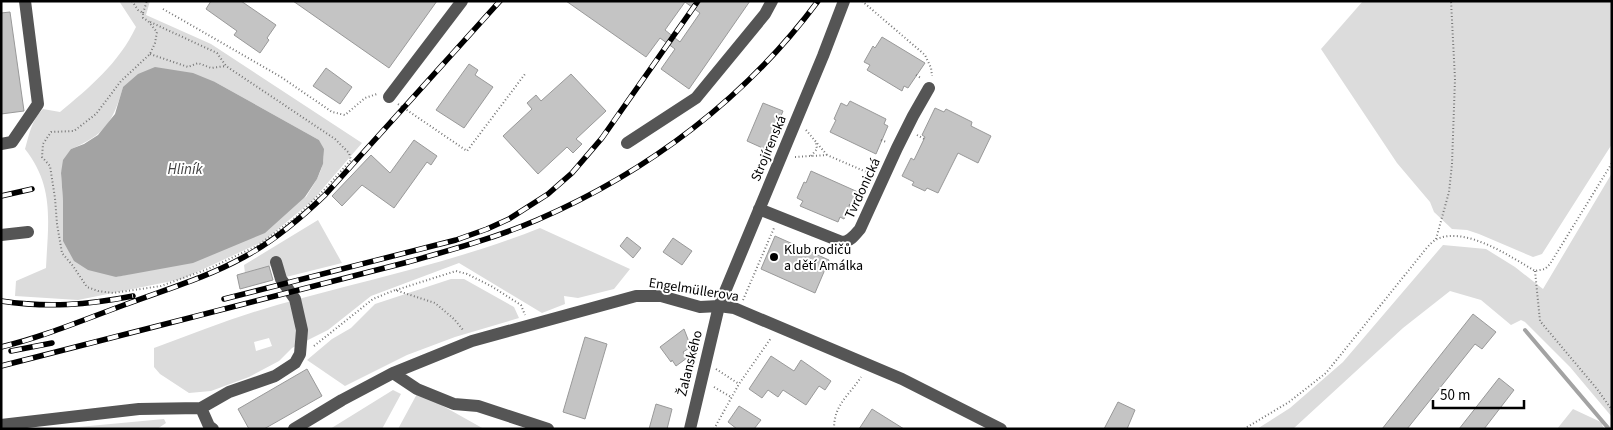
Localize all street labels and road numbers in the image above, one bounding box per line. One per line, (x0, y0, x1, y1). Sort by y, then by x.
street label: Strojírenská (746, 112, 792, 185)
street label: Tvrdonická (840, 155, 886, 222)
street label: Engelmüllerova (647, 273, 740, 307)
street label: Žalanského (672, 328, 708, 398)

